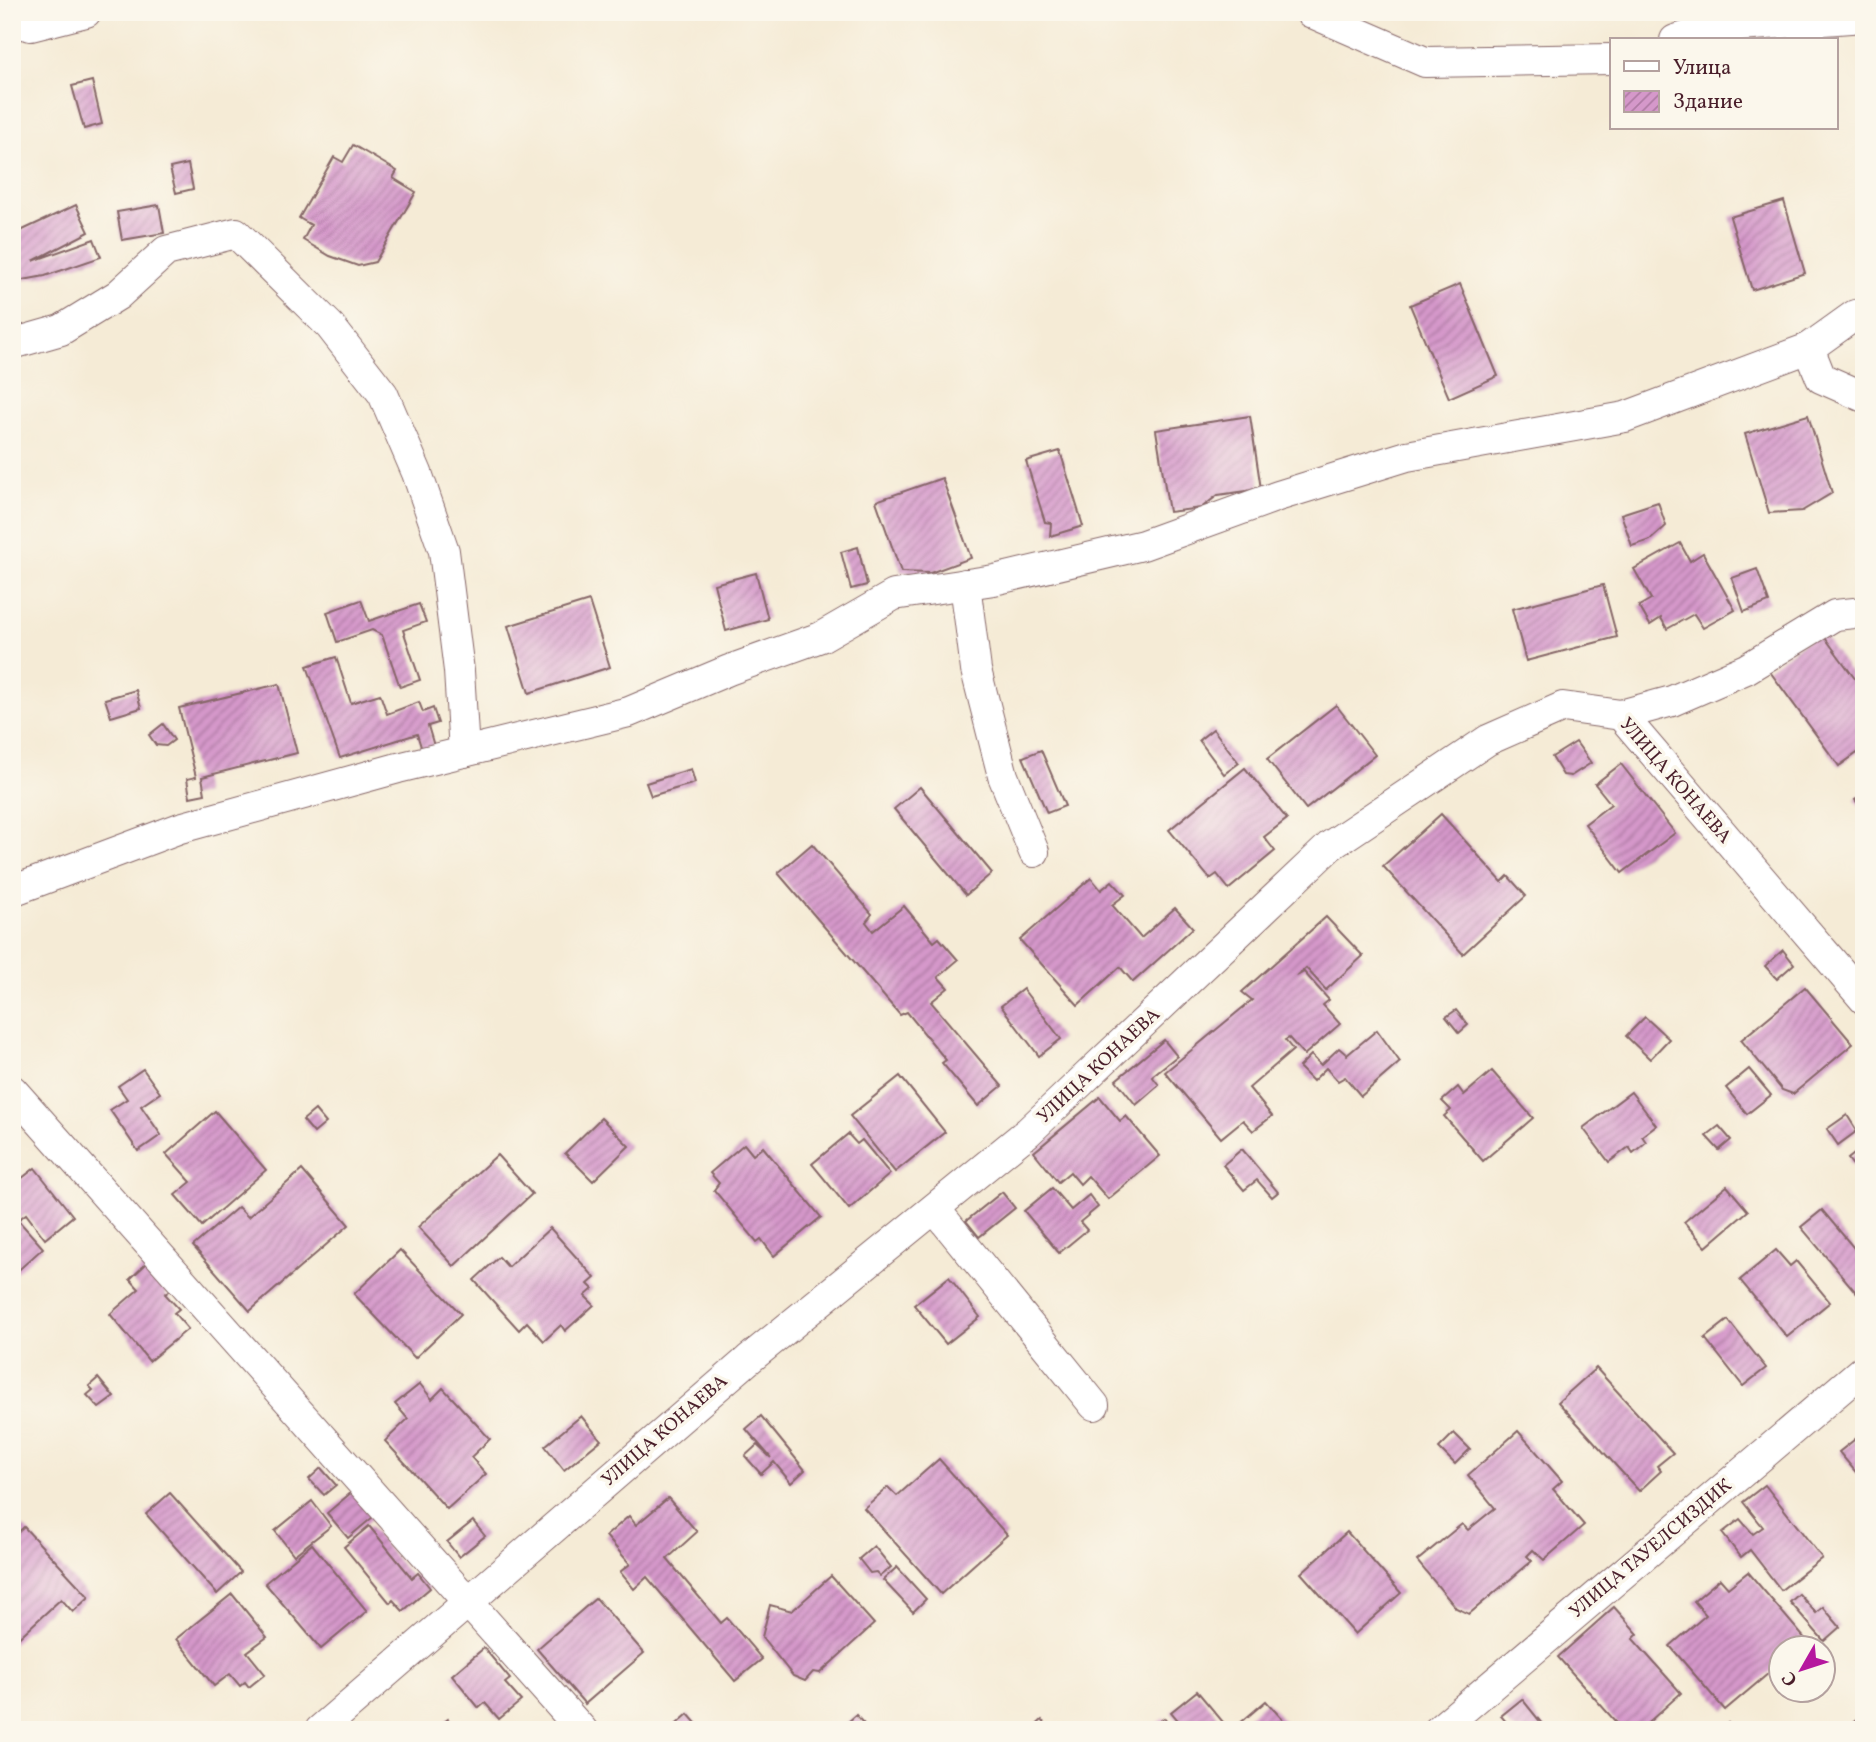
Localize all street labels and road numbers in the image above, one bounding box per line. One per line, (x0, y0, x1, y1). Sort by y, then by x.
street label: УЛИЦА КОНАЕВА (1613, 712, 1737, 850)
street label: УЛИЦА КОНАЕВА (1032, 1002, 1166, 1130)
street label: УЛИЦА КОНАЕВА (596, 1369, 734, 1493)
street label: УЛИЦА ТАУЕЛСИЗДИК (1564, 1473, 1738, 1625)

